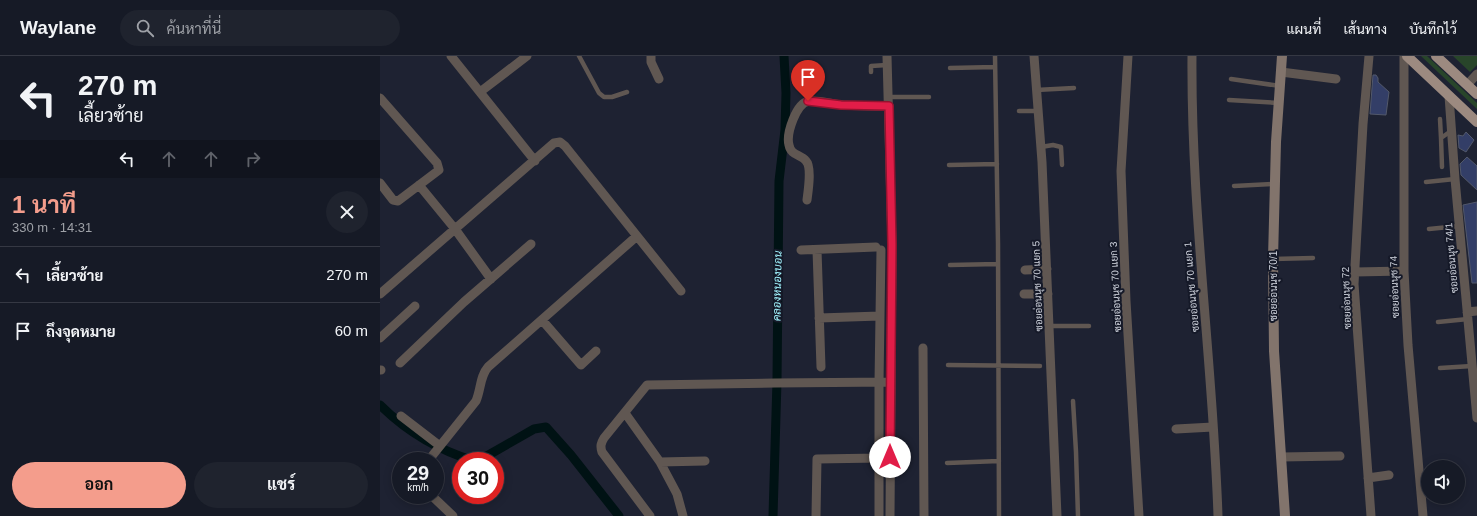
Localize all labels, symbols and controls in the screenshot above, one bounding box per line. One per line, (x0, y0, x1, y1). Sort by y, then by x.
search box (120, 10, 400, 46)
text: Waylane (20, 17, 96, 38)
icon: search (134, 17, 156, 39)
text: ค้นหาที่นี่ (166, 20, 221, 37)
text: แผนที่ (1286, 21, 1321, 37)
text: เส้นทาง (1343, 21, 1387, 37)
text: บันทึกไว้ (1409, 21, 1457, 37)
pin (791, 60, 825, 101)
icon: arrive (797, 66, 819, 88)
text: 270 m (78, 70, 157, 101)
icon: left (12, 72, 64, 124)
text: เลี้ยวซ้าย (78, 106, 144, 126)
icon: left (116, 148, 138, 170)
icon: ahead (158, 148, 180, 170)
icon: ahead (200, 148, 222, 170)
icon: right (242, 148, 264, 170)
text: 1 นาที (12, 191, 76, 218)
button: close (326, 191, 368, 233)
text: 330 m · 14:31 (12, 220, 92, 235)
street label: ซอยอ่อนนุช 74/1 (1442, 222, 1462, 294)
street label: ซอยอ่อนนุช 70 แยก 5 (1029, 240, 1047, 331)
street label: ซอยอ่อนนุช 70 แยก 3 (1107, 241, 1125, 333)
street label: ซอยอ่อนนุช 70 แยก 1 (1181, 241, 1203, 333)
street label: ซอยอ่อนนุช 70/1 (1267, 250, 1281, 321)
water label: คลองหนองบอน (770, 251, 784, 321)
street label: ซอยอ่อนนุช 74 (1387, 255, 1403, 318)
icon: left (12, 264, 34, 286)
text: 270 m (326, 266, 368, 283)
street label: ซอยอ่อนนุช 72 (1339, 266, 1355, 329)
text: เลี้ยวซ้าย (46, 267, 103, 284)
icon: arrive (12, 320, 34, 342)
text: 60 m (335, 322, 368, 339)
text: ถึงจุดหมาย (46, 323, 116, 340)
position arrow (869, 436, 911, 478)
speed limit sign: 30 (452, 452, 504, 504)
map controls (1421, 460, 1465, 504)
button: sound (1421, 460, 1465, 504)
button: ออก (12, 462, 186, 508)
button: แชร์ (194, 462, 368, 508)
text: 29 (407, 462, 429, 484)
text: km/h (407, 482, 429, 493)

